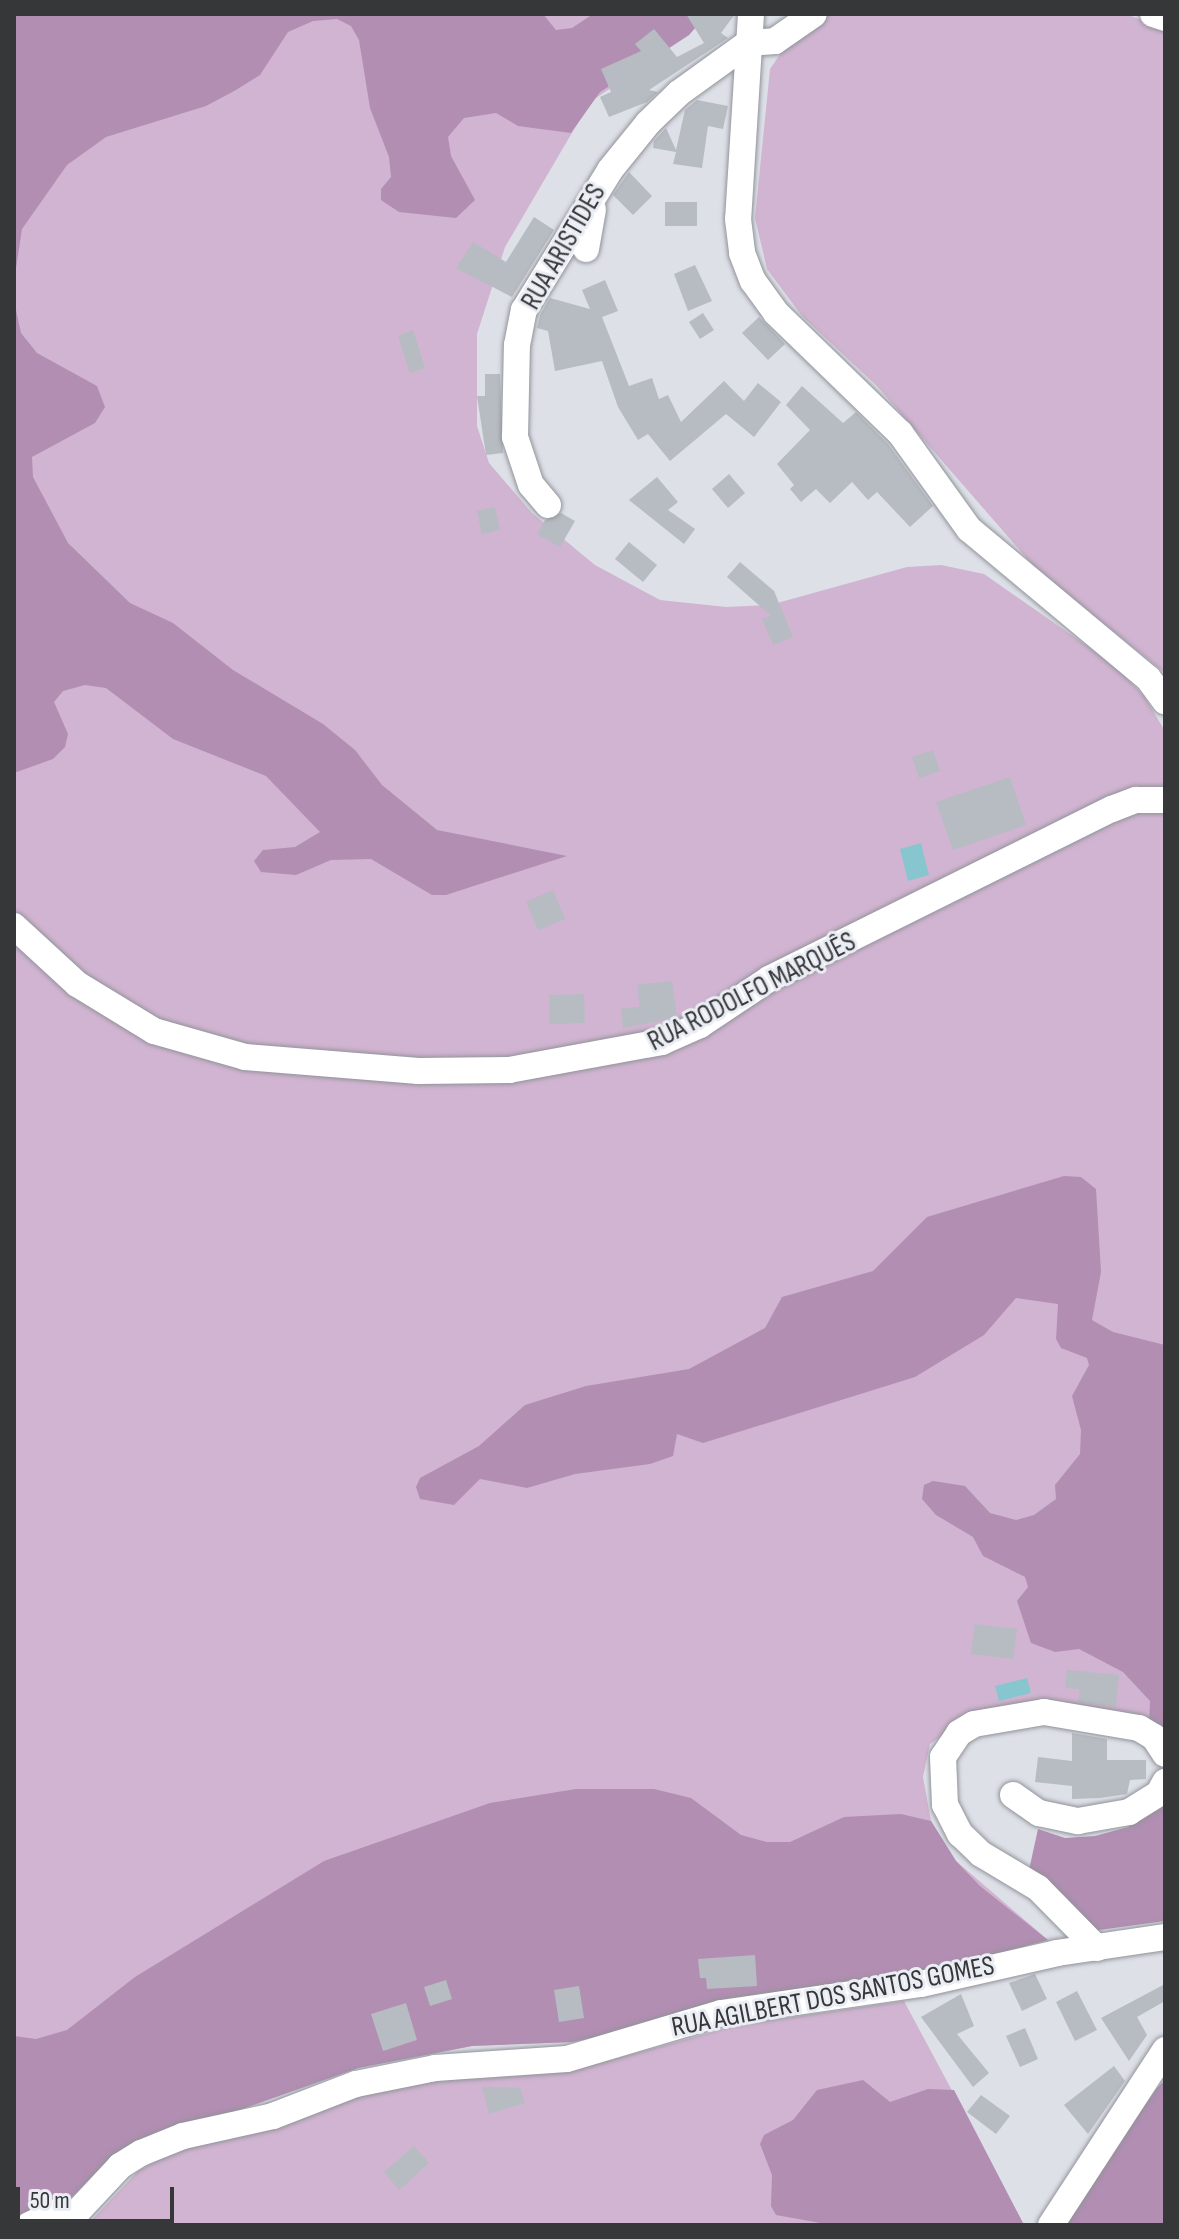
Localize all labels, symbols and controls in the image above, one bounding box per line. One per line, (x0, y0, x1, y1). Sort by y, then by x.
street label: RUA ARISTIDES (515, 178, 613, 316)
street label: RUA RODOLFO MARQUÊS (642, 925, 862, 1059)
street label: RUA AGILBERT DOS SANTOS GOMES (669, 1949, 997, 2045)
scale bar (20, 2171, 178, 2221)
text: 50 m (30, 2186, 70, 2215)

